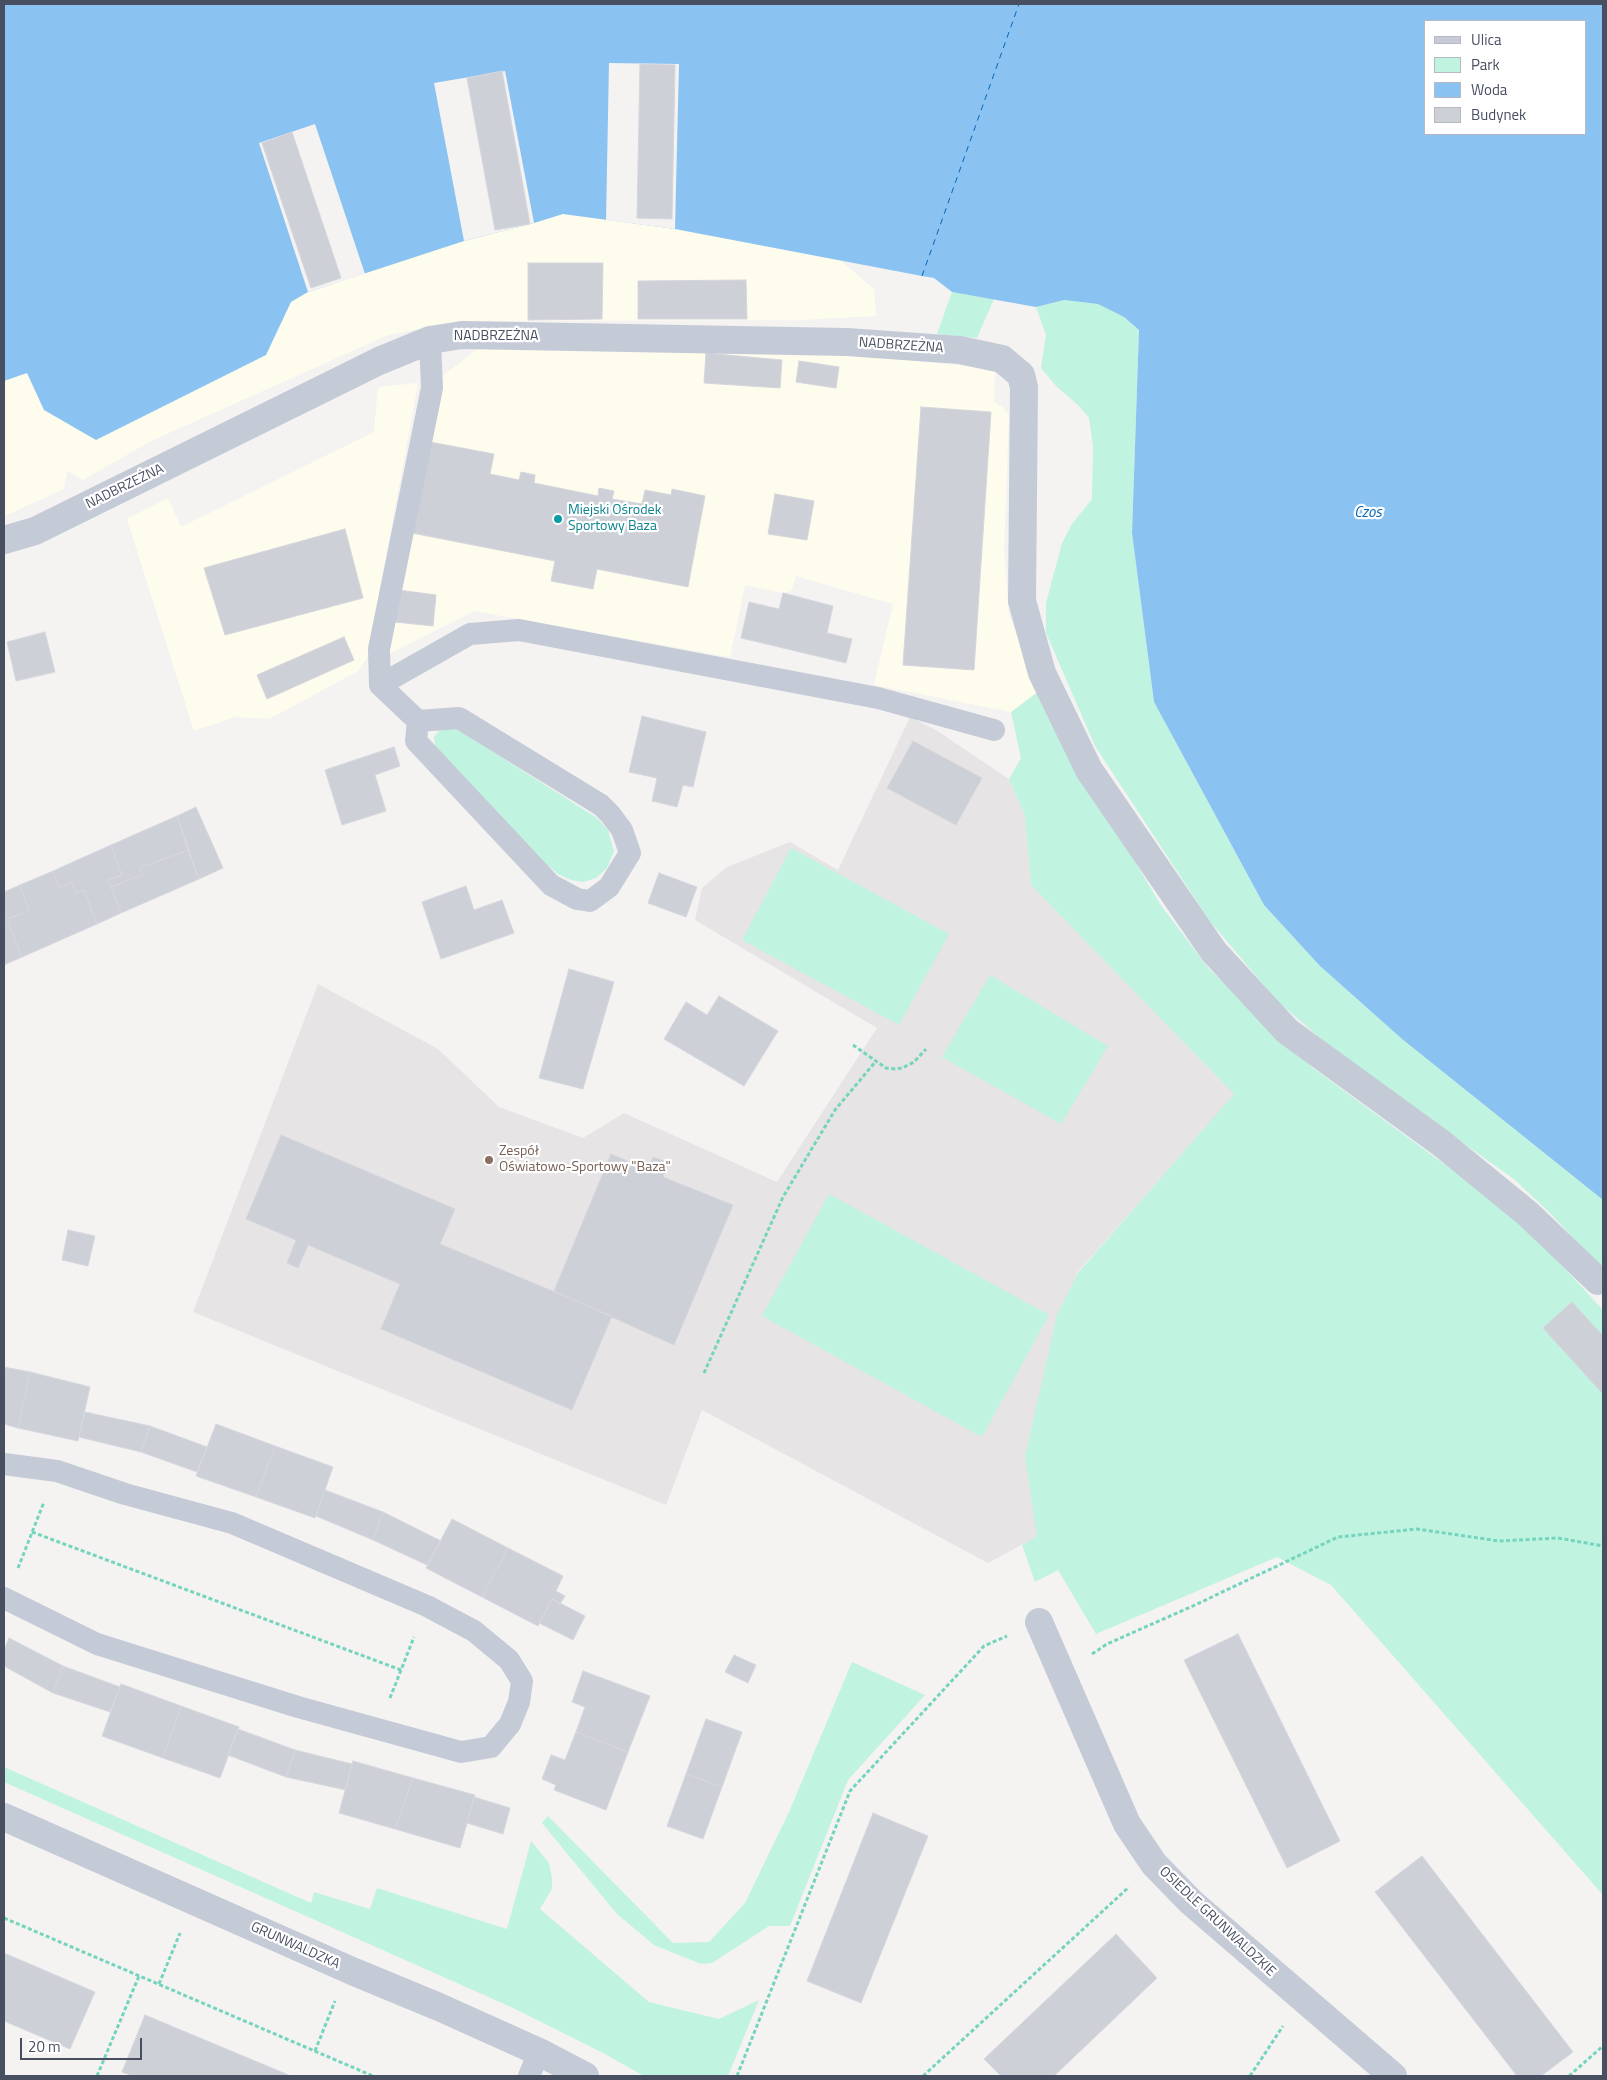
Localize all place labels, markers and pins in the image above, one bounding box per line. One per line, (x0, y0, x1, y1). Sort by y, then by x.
place label: Miejski Ośrodek Sportowy Baza (568, 503, 661, 536)
marker: Miejski Ośrodek Sportowy Baza (552, 513, 564, 525)
place label: Zespół Oświatowo-Sportowy "Baza" (499, 1144, 671, 1176)
marker: Zespół Oświatowo-Sportowy "Baza" (483, 1154, 495, 1166)

